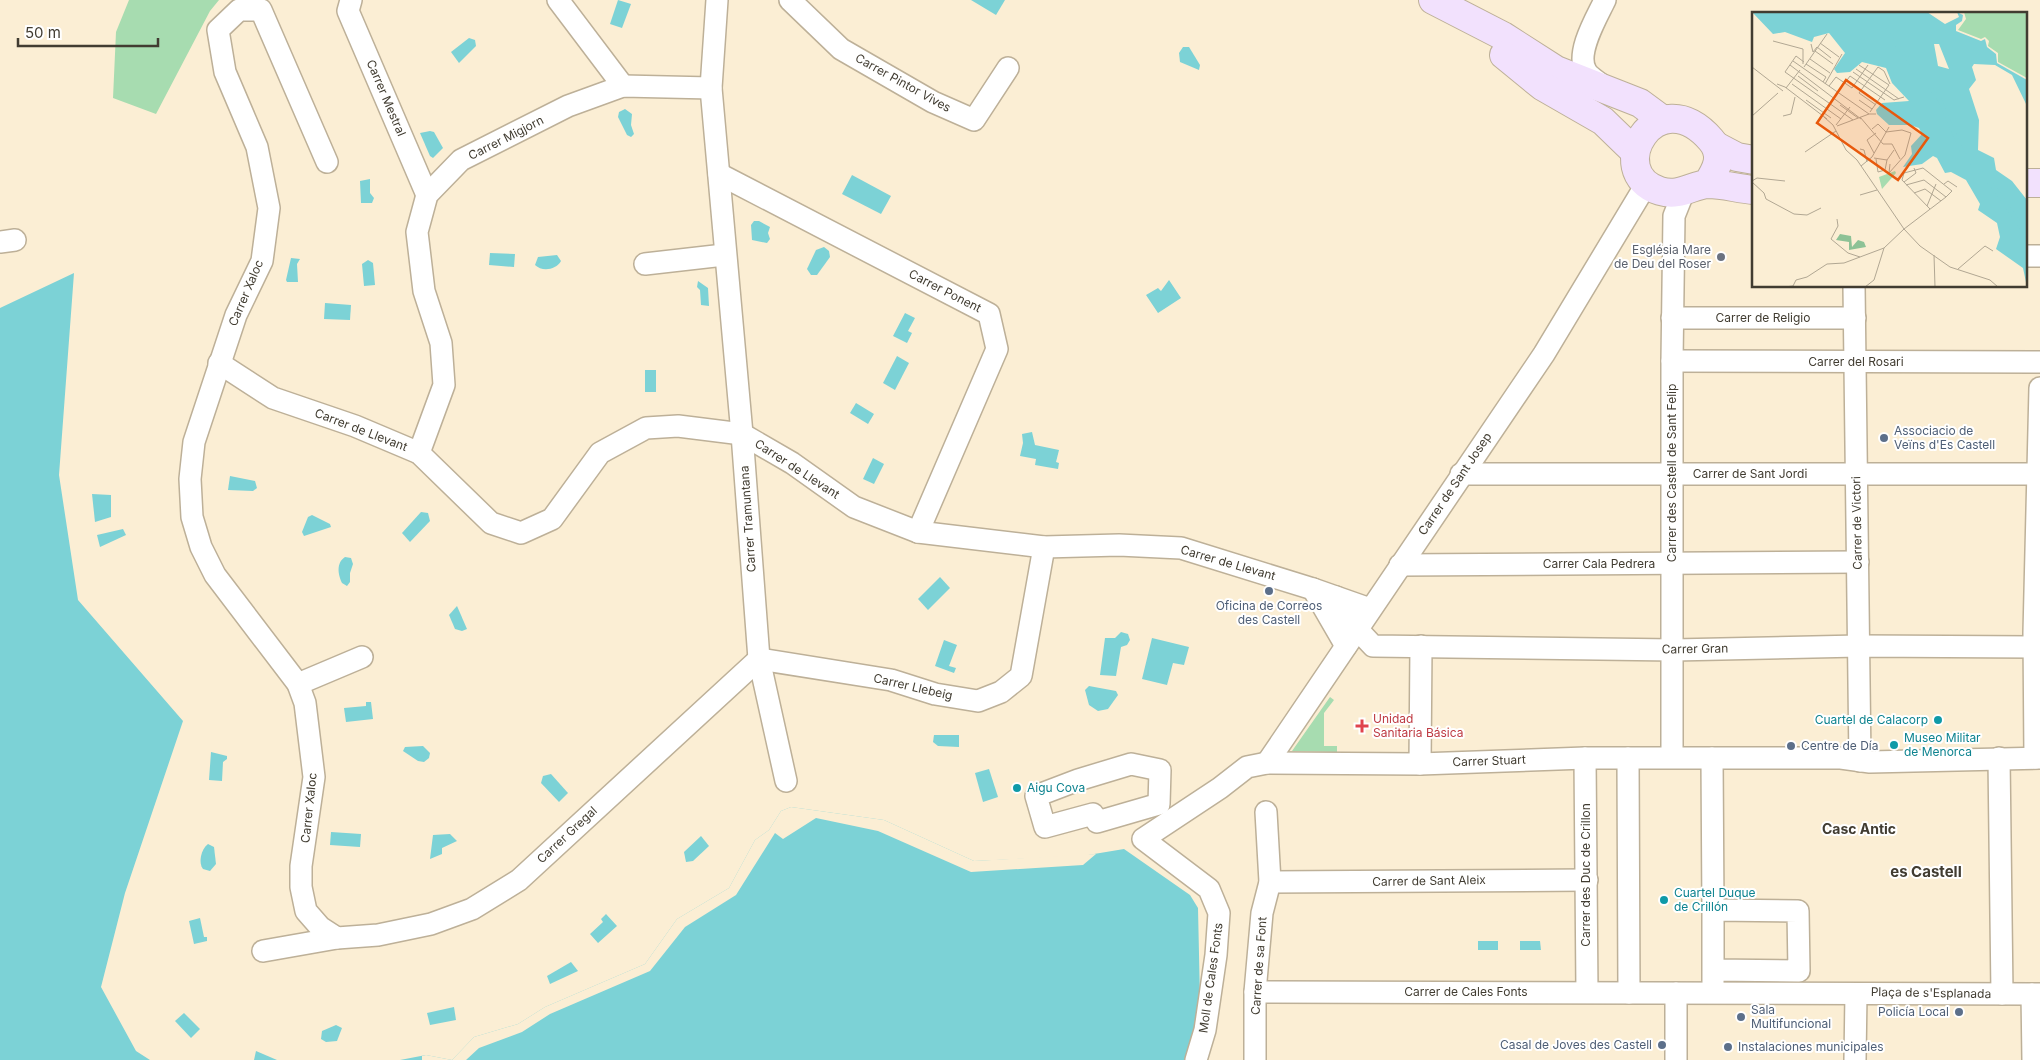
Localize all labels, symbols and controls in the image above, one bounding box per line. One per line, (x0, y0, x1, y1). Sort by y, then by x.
inset map (1752, 12, 2028, 288)
scale bar (18, 15, 158, 47)
text: 50 m (25, 23, 61, 42)
street label: Carrer Pintor Vives (853, 50, 954, 115)
street label: Carrer Mestral (364, 57, 409, 138)
street label: Carrer Migjorn (466, 112, 546, 163)
place label: Església Mare de Deu del Roser (1614, 242, 1711, 271)
marker: Església Mare de Deu del Roser (1715, 251, 1727, 263)
street label: Carrer Xaloc (225, 257, 266, 328)
street label: Carrer Ponent (906, 266, 984, 315)
street label: Carrer de Religio (1716, 310, 1810, 325)
street label: Carrer del Rosari (1808, 354, 1904, 369)
street label: Carrer des Castell de Sant Felip (1664, 384, 1679, 562)
street label: Carrer de Llevant (313, 405, 410, 454)
place label: Associacio de Veïns d'Es Castell (1894, 423, 1995, 452)
street label: Carrer de Sant Josep (1415, 429, 1495, 538)
marker: Associacio de Veïns d'Es Castell (1878, 432, 1890, 444)
street label: Carrer de Llevant (752, 436, 843, 502)
street label: Carrer Tramuntana (736, 465, 759, 573)
street label: Carrer de Sant Jordi (1693, 466, 1807, 481)
street label: Carrer de Victori (1848, 476, 1865, 570)
street label: Carrer de Llevant (1179, 542, 1277, 583)
street label: Carrer Cala Pedrera (1543, 556, 1655, 571)
marker: Oficina de Correos des Castell (1263, 585, 1275, 597)
place label: Oficina de Correos des Castell (1216, 598, 1322, 627)
street label: Carrer Gran (1662, 640, 1728, 657)
street label: Carrer Llebeig (872, 670, 954, 703)
place label: Unidad Sanitaria Básica (1373, 711, 1463, 740)
place label: Cuartel de Calacorp (1815, 712, 1928, 727)
marker: Cuartel de Calacorp (1932, 714, 1944, 726)
marker: Unidad Sanitaria Básica (1355, 719, 1369, 733)
place label: Museo Militar de Menorca (1904, 730, 1981, 759)
place label: Centre de Día (1801, 738, 1879, 753)
marker: Museo Militar de Menorca (1888, 739, 1900, 751)
marker: Centre de Día (1785, 740, 1797, 752)
street label: Carrer Stuart (1452, 752, 1526, 769)
street label: Carrer Xaloc (297, 772, 320, 844)
place label: Aigu Cova (1027, 780, 1085, 795)
marker: Aigu Cova (1011, 782, 1023, 794)
street label: Carrer Gregal (534, 803, 600, 866)
street label: Carrer des Duc de Crillon (1578, 803, 1593, 947)
district label: Casc Antic (1822, 820, 1896, 837)
district label: es Castell (1890, 862, 1962, 881)
street label: Carrer de Sant Aleix (1372, 872, 1486, 889)
place label: Cuartel Duque de Crillón (1674, 885, 1756, 914)
marker: Cuartel Duque de Crillón (1658, 894, 1670, 906)
street label: Carrer de sa Font (1248, 916, 1269, 1016)
street label: Moll de Cales Fonts (1195, 922, 1226, 1034)
street label: Carrer de Cales Fonts (1404, 984, 1528, 999)
street label: Plaça de s'Esplanada (1871, 984, 1991, 1001)
place label: Sala Multifuncional (1751, 1002, 1831, 1031)
place label: Policía Local (1878, 1004, 1949, 1019)
marker: Policía Local (1953, 1006, 1965, 1018)
marker: Sala Multifuncional (1735, 1011, 1747, 1023)
place label: Casal de Joves des Castell (1500, 1037, 1652, 1052)
marker: Casal de Joves des Castell (1656, 1039, 1668, 1051)
place label: Instalaciones municipales (1738, 1039, 1884, 1054)
marker: Instalaciones municipales (1722, 1041, 1734, 1053)

